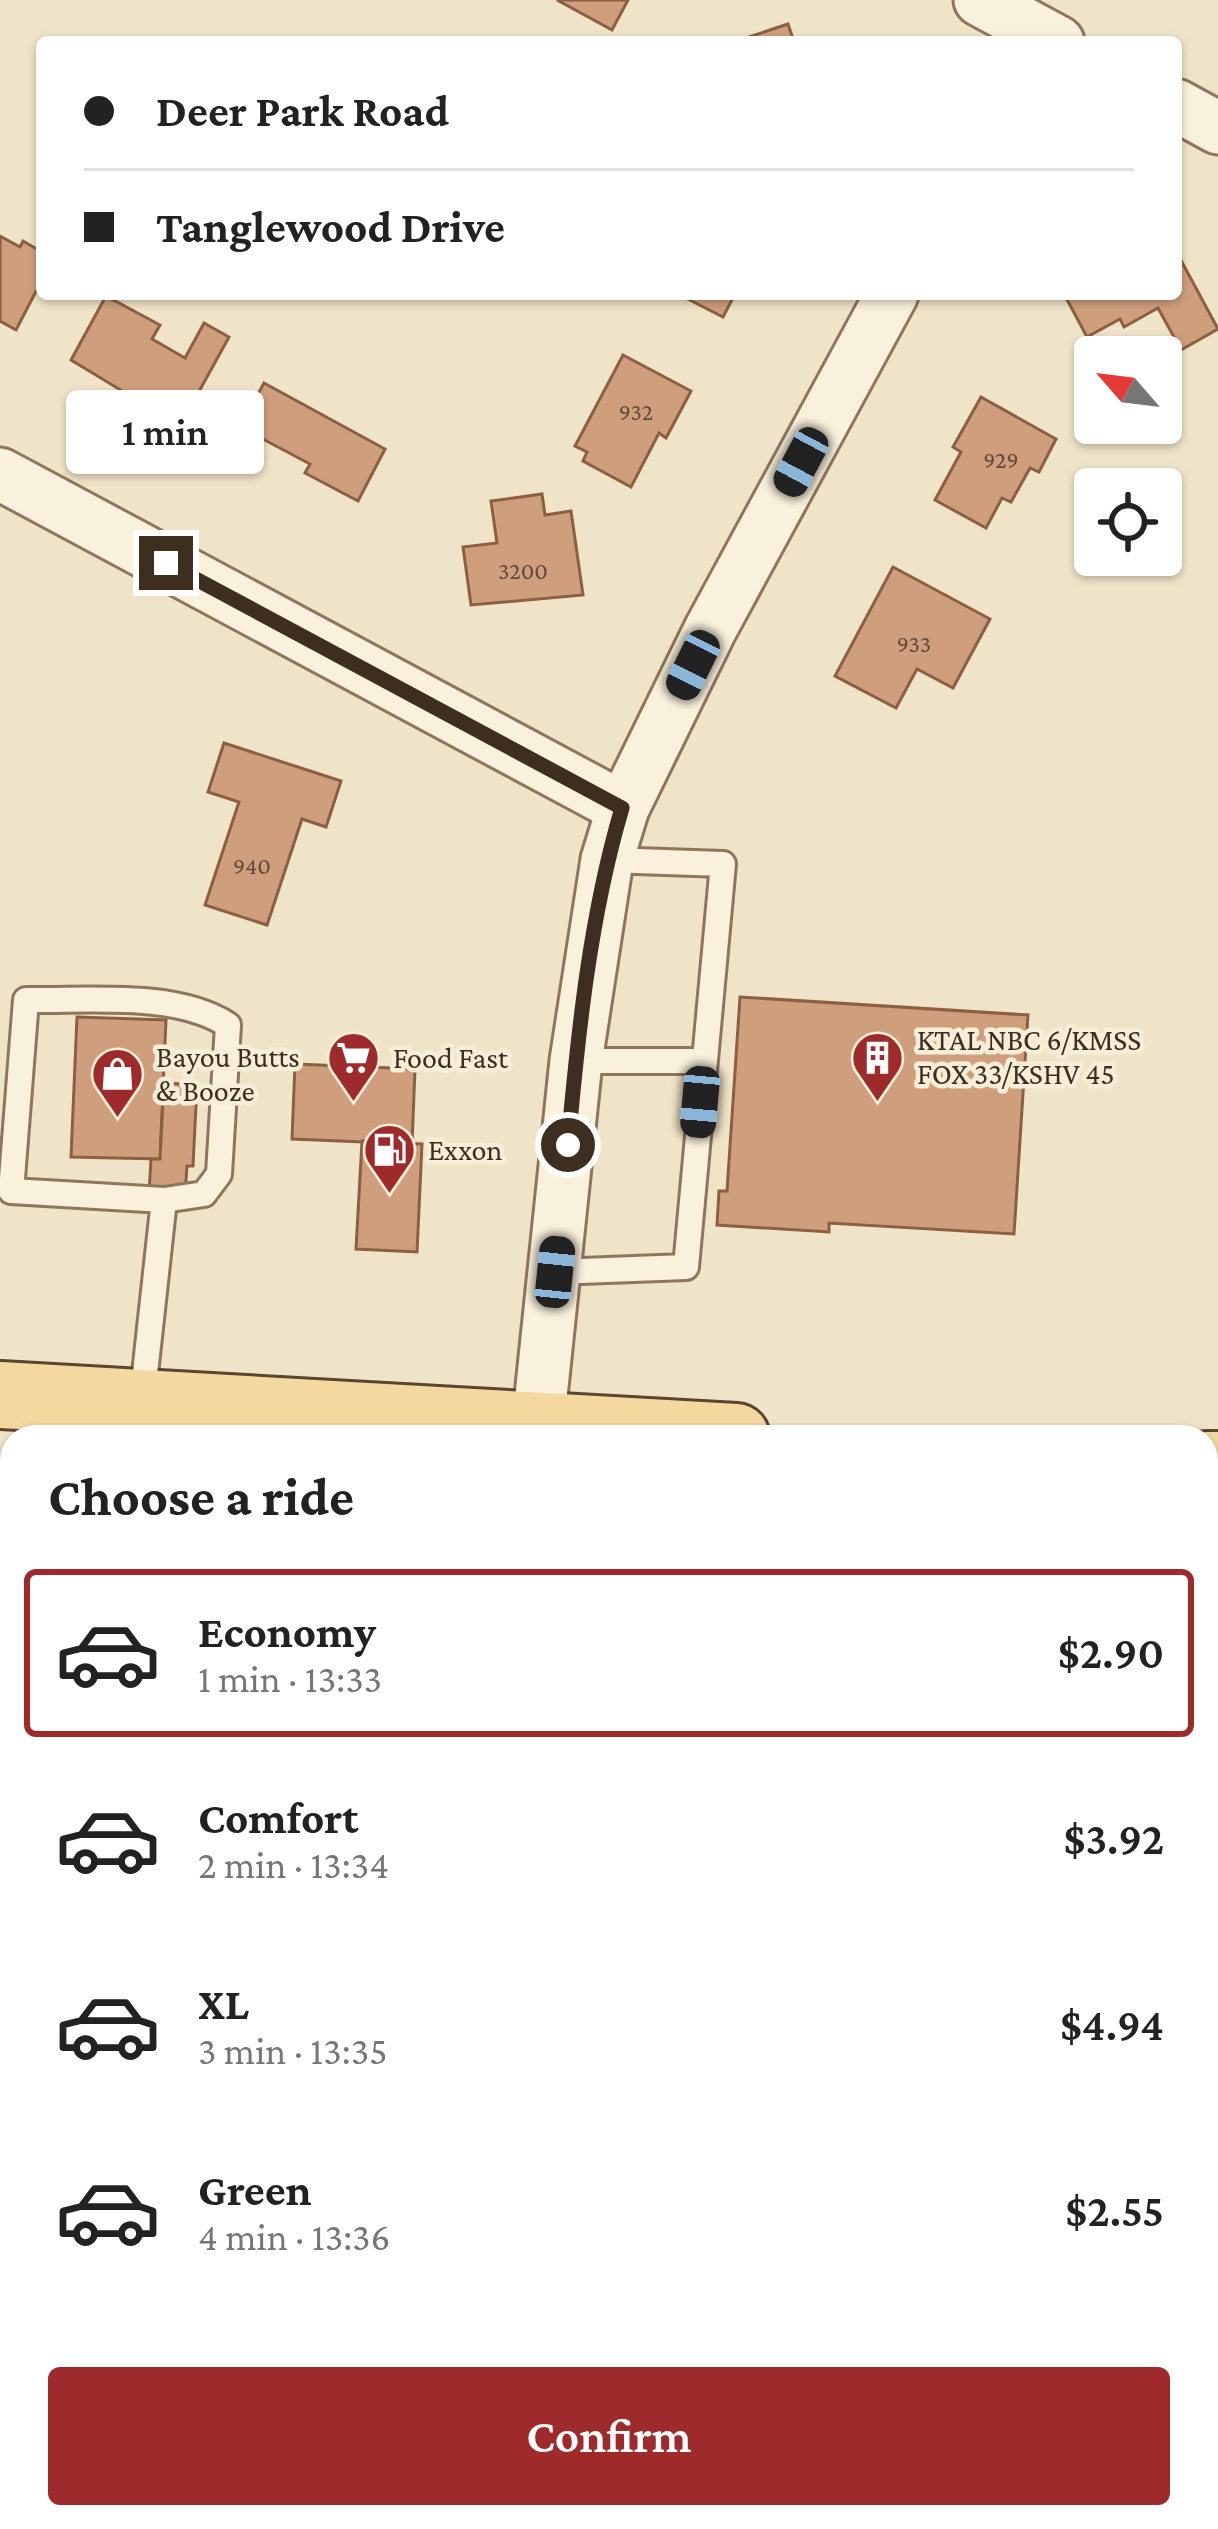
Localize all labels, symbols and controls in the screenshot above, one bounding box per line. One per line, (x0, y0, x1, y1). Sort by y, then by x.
text: Deer Park Road (156, 86, 449, 136)
text: Tanglewood Drive (156, 202, 505, 252)
north arrow (1074, 336, 1182, 444)
map controls (1074, 336, 1182, 576)
callout: 1 min (67, 389, 265, 473)
house number: 932 (619, 398, 653, 425)
text: 1 min (122, 410, 208, 453)
car (768, 422, 834, 502)
house number: 929 (983, 446, 1019, 473)
button: locate (1074, 468, 1182, 576)
route end (139, 536, 193, 590)
house number: 3200 (498, 557, 548, 584)
car (661, 625, 725, 705)
house number: 933 (897, 630, 931, 657)
house number: 940 (233, 852, 271, 879)
place label: KTAL NBC 6/KMSS FOX 33/KSHV 45 (917, 1023, 1141, 1090)
building icon: KTAL NBC 6/KMSS FOX 33/KSHV 45 (850, 1029, 906, 1103)
supermarket icon: Food Fast (326, 1030, 382, 1104)
place label: Bayou Butts & Booze (156, 1040, 300, 1107)
place label: Food Fast (393, 1041, 509, 1074)
shop icon: Bayou Butts & Booze (89, 1046, 145, 1120)
car (679, 1065, 721, 1139)
route start (541, 1118, 595, 1172)
fuel station icon: Exxon (361, 1122, 417, 1196)
place label: Exxon (428, 1133, 502, 1166)
car (533, 1234, 577, 1310)
text: Choose a ride (48, 1467, 354, 1527)
icon: car (54, 1599, 162, 1707)
text: Economy (198, 1607, 376, 1657)
text: $2.90 (1058, 1628, 1164, 1678)
text: 1 min · 13:33 (198, 1657, 382, 1700)
icon: car (54, 1785, 162, 1893)
text: Comfort (198, 1793, 359, 1843)
text: $3.92 (1064, 1814, 1164, 1864)
text: 2 min · 13:34 (198, 1843, 389, 1886)
icon: car (54, 1971, 162, 2079)
text: XL (198, 1979, 249, 2029)
text: $4.94 (1060, 2000, 1164, 2050)
text: 3 min · 13:35 (198, 2029, 388, 2072)
icon: car (54, 2157, 162, 2265)
text: Green (198, 2165, 312, 2215)
text: $2.55 (1065, 2186, 1164, 2236)
text: 4 min · 13:36 (198, 2215, 390, 2258)
button: Confirm (48, 2367, 1170, 2505)

